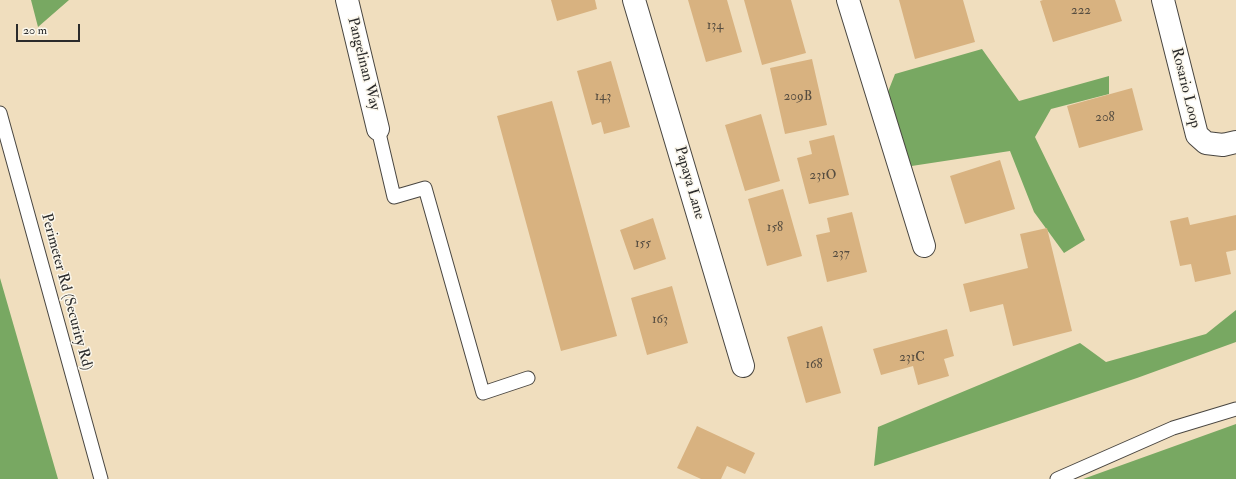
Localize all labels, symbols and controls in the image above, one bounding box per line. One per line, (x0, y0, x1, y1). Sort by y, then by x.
house number: 222 (1071, 3, 1091, 19)
scale bar (18, 16, 82, 42)
street label: Pangelinan Way (343, 16, 383, 112)
house number: 134 (707, 18, 723, 34)
text: 20 m (23, 23, 47, 38)
street label: Rosario Loop (1166, 46, 1204, 130)
house number: 143 (595, 89, 611, 105)
house number: 209B (784, 89, 812, 105)
house number: 208 (1095, 110, 1115, 126)
street label: Papaya Lane (670, 144, 708, 222)
house number: 231O (810, 168, 836, 184)
street label: Perimeter Rd (Security Rd) (36, 212, 96, 372)
house number: 158 (767, 220, 783, 236)
house number: 155 (635, 236, 651, 252)
house number: 237 (832, 246, 850, 262)
house number: 163 (652, 312, 668, 328)
house number: 231C (899, 350, 925, 366)
house number: 168 (805, 357, 823, 373)

